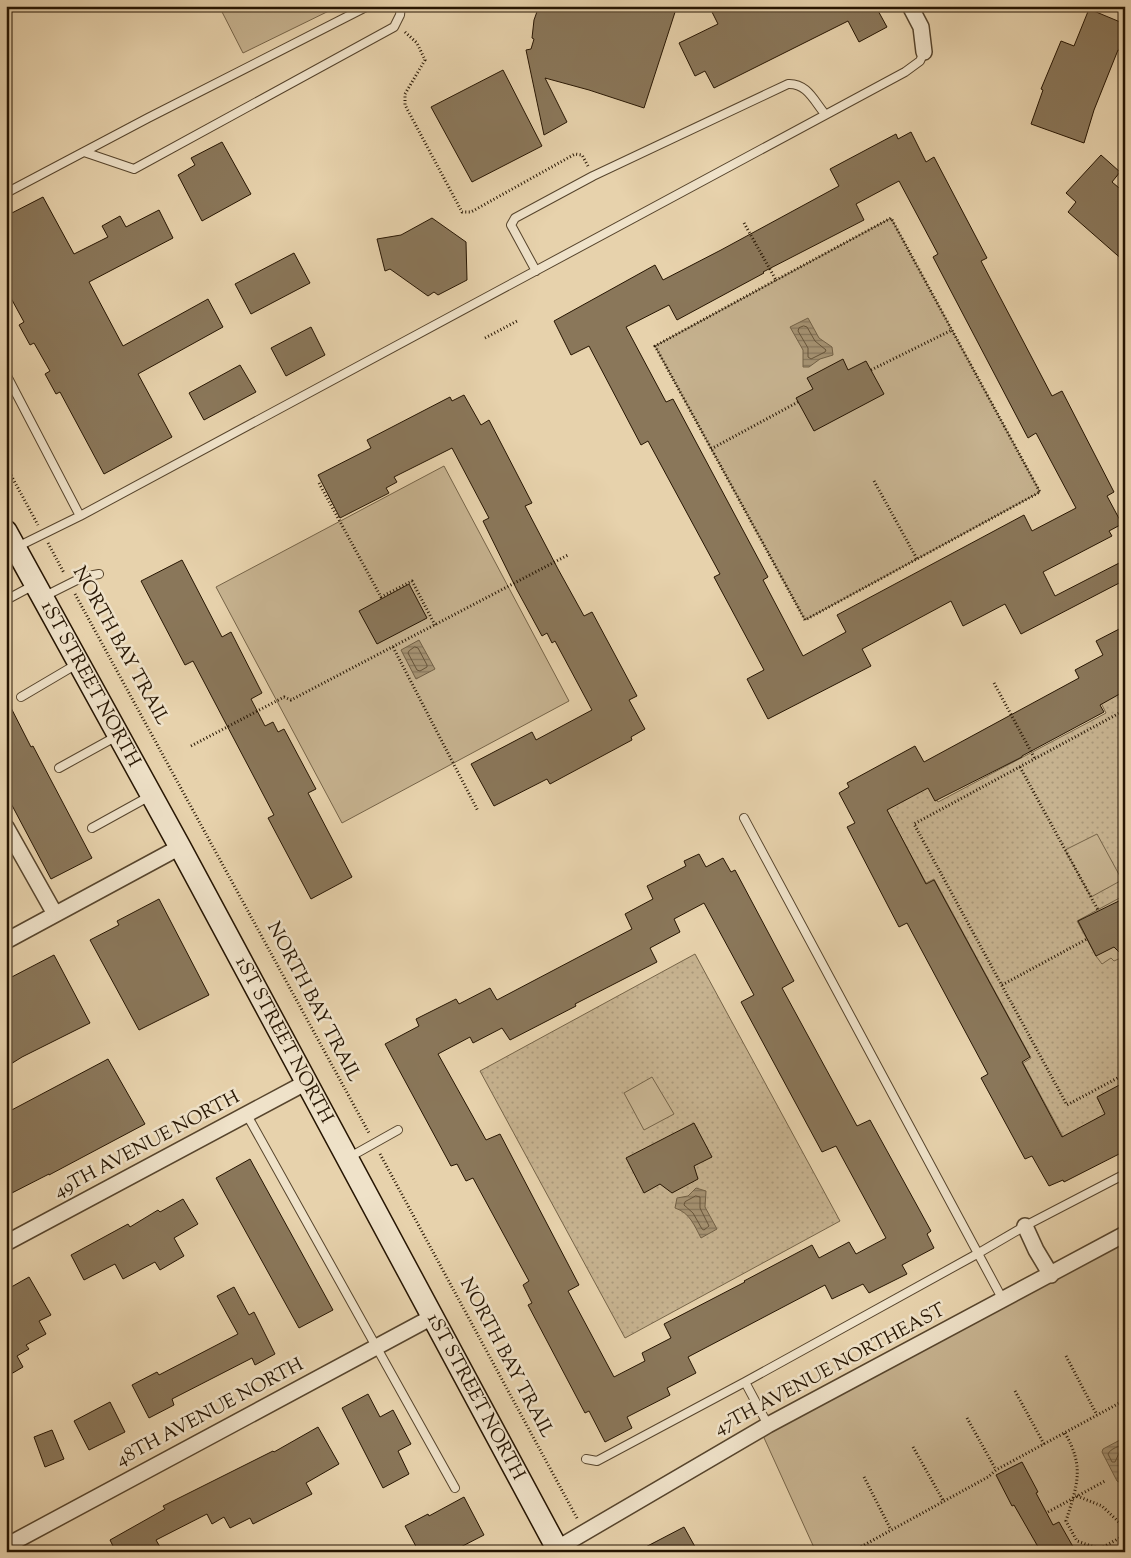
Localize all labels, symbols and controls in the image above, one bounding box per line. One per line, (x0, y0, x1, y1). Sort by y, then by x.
street label: NORTH BAY TRAIL (65, 562, 175, 731)
street label: 1ST STREET NORTH (34, 596, 147, 772)
street label: NORTH BAY TRAIL (259, 917, 367, 1087)
street label: 1ST STREET NORTH (228, 952, 340, 1128)
street label: 49TH AVENUE NORTH (49, 1085, 245, 1205)
street label: NORTH BAY TRAIL (452, 1273, 560, 1443)
street label: 47TH AVENUE NORTHEAST (709, 1297, 951, 1443)
street label: 1ST STREET NORTH (420, 1309, 531, 1485)
street label: 48TH AVENUE NORTH (111, 1352, 309, 1474)

